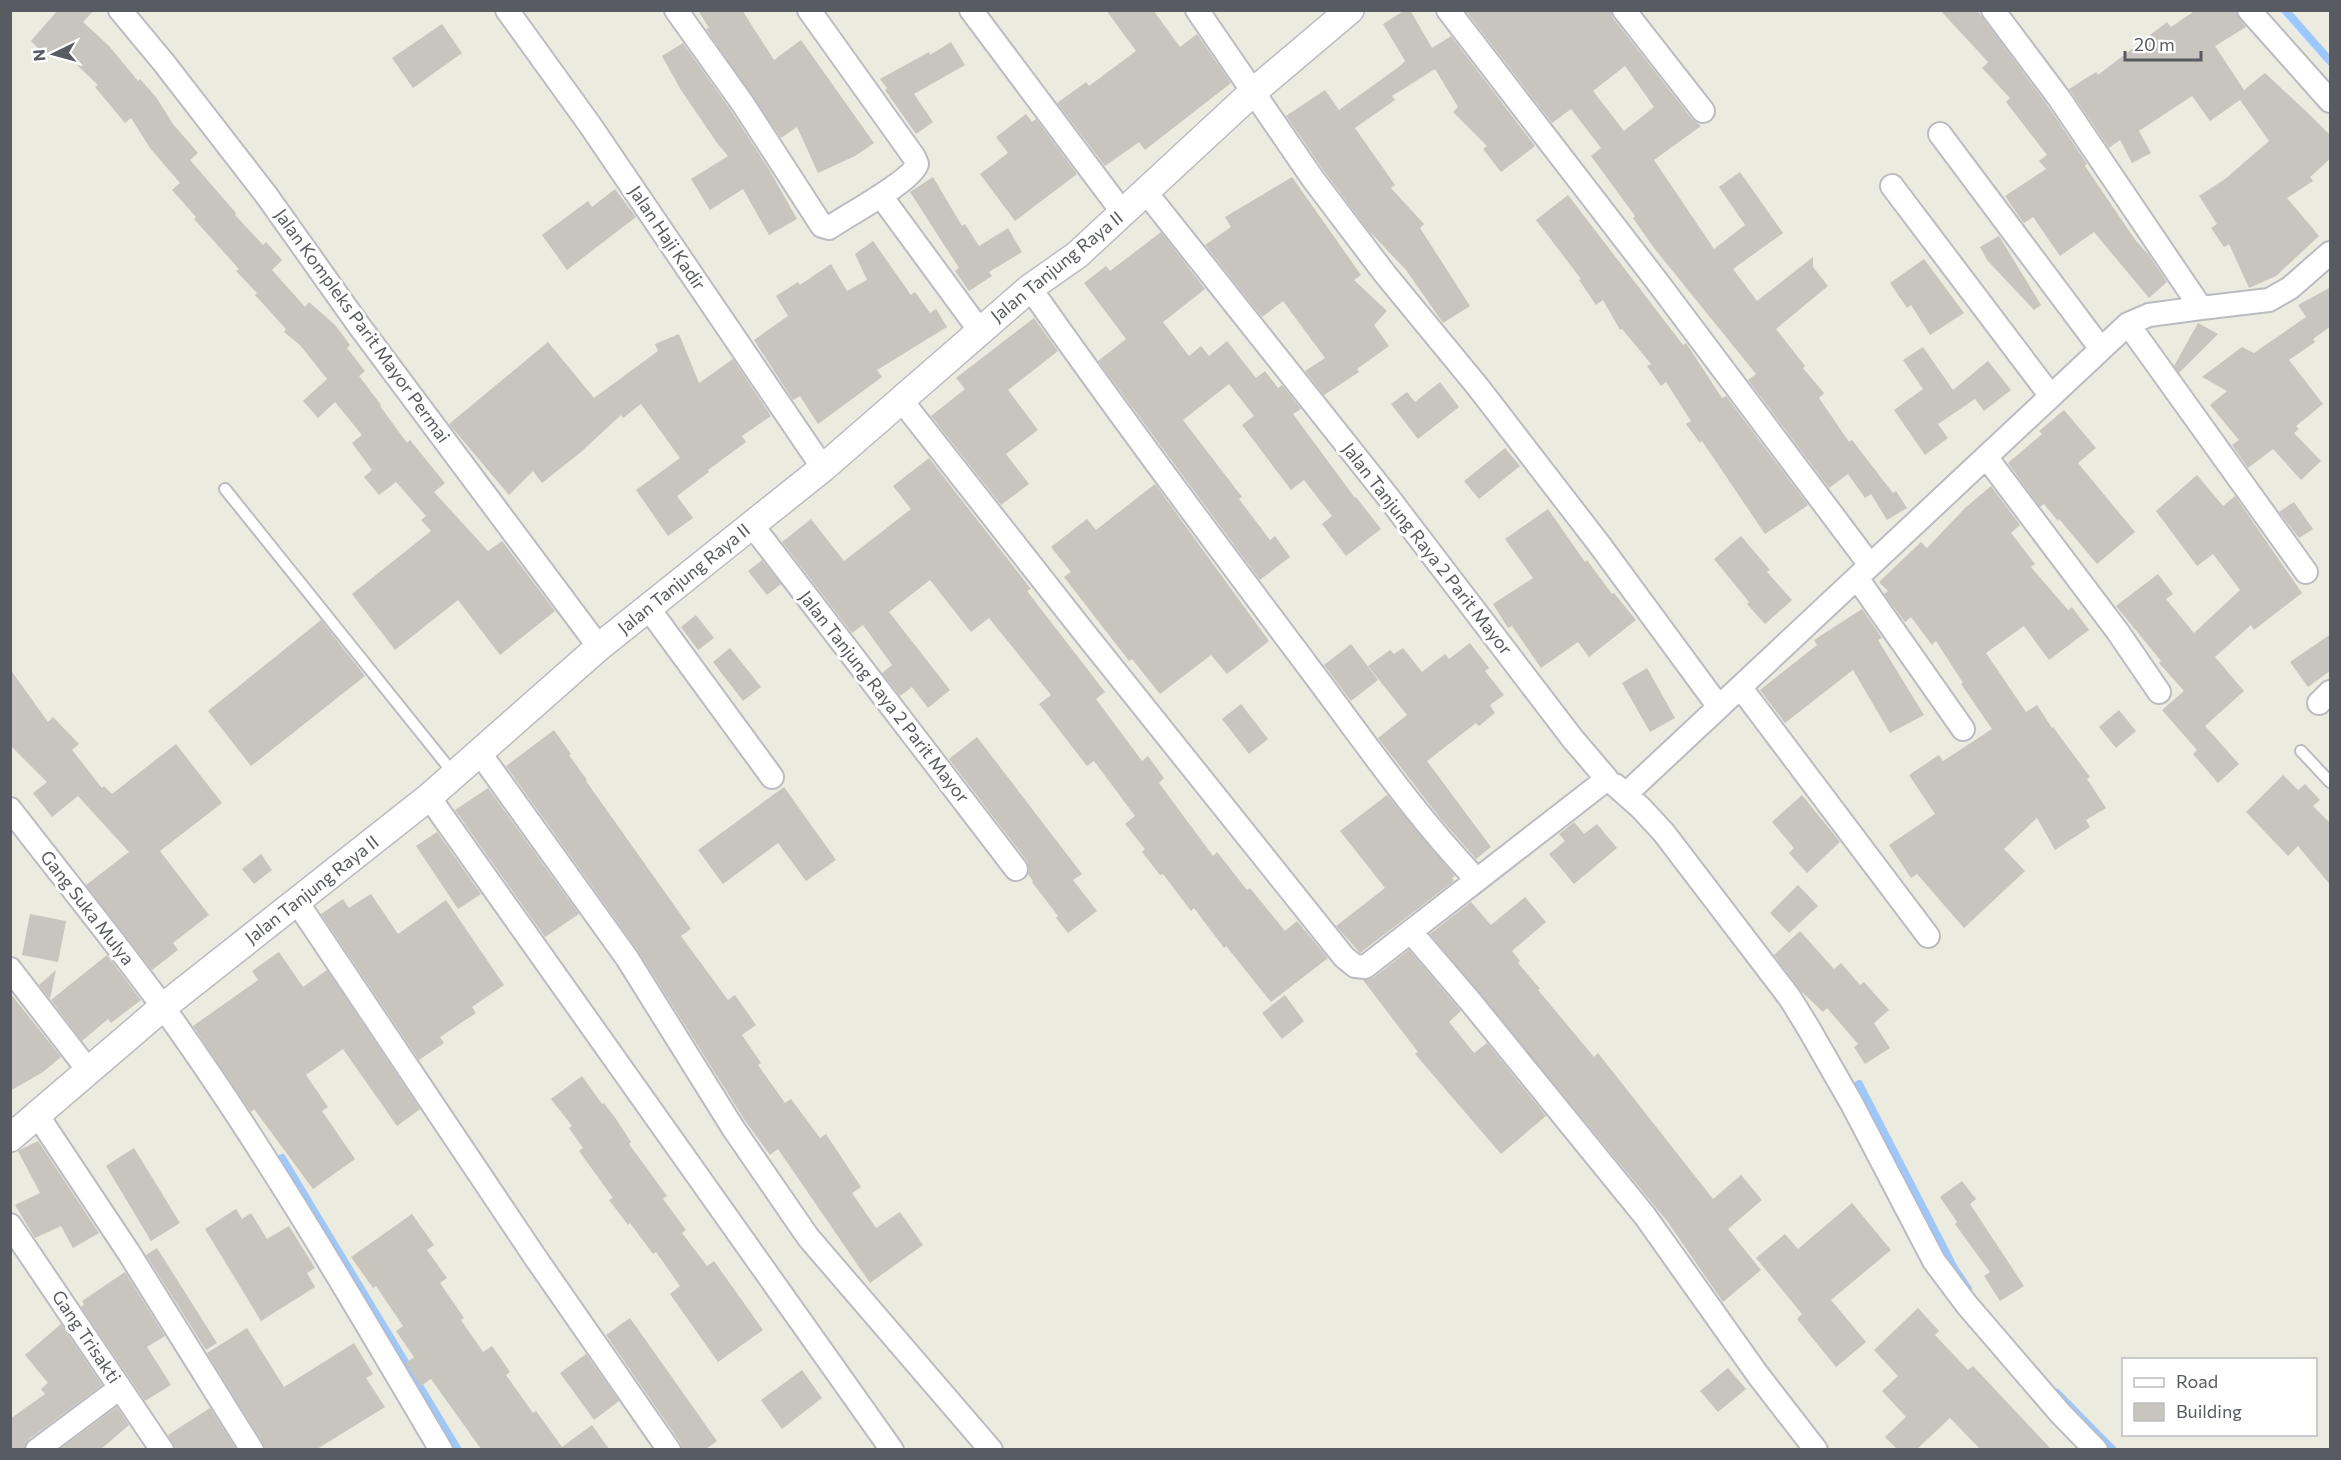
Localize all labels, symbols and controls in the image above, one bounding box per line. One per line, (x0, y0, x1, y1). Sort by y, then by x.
north arrow (24, 24, 84, 84)
scale bar (2125, 24, 2202, 62)
text: 20 m (2134, 33, 2175, 55)
text: N (29, 49, 49, 62)
street label: Jalan Haji Kadir (625, 181, 711, 294)
street label: Jalan Kompleks Parit Mayor Permai (270, 204, 455, 447)
street label: Jalan Tanjung Raya II (986, 206, 1127, 326)
street label: Jalan Tanjung Raya 2 Parit Mayor (1338, 438, 1518, 659)
street label: Jalan Tanjung Raya II (613, 518, 754, 638)
street label: Jalan Tanjung Raya 2 Parit Mayor (795, 586, 975, 807)
street label: Jalan Tanjung Raya II (240, 830, 383, 948)
street label: Gang Suka Mulya (36, 846, 139, 969)
street label: Gang Trisakti (48, 1286, 126, 1387)
legend (2122, 1358, 2317, 1436)
text: Road (2176, 1370, 2218, 1392)
text: Building (2176, 1400, 2242, 1422)

